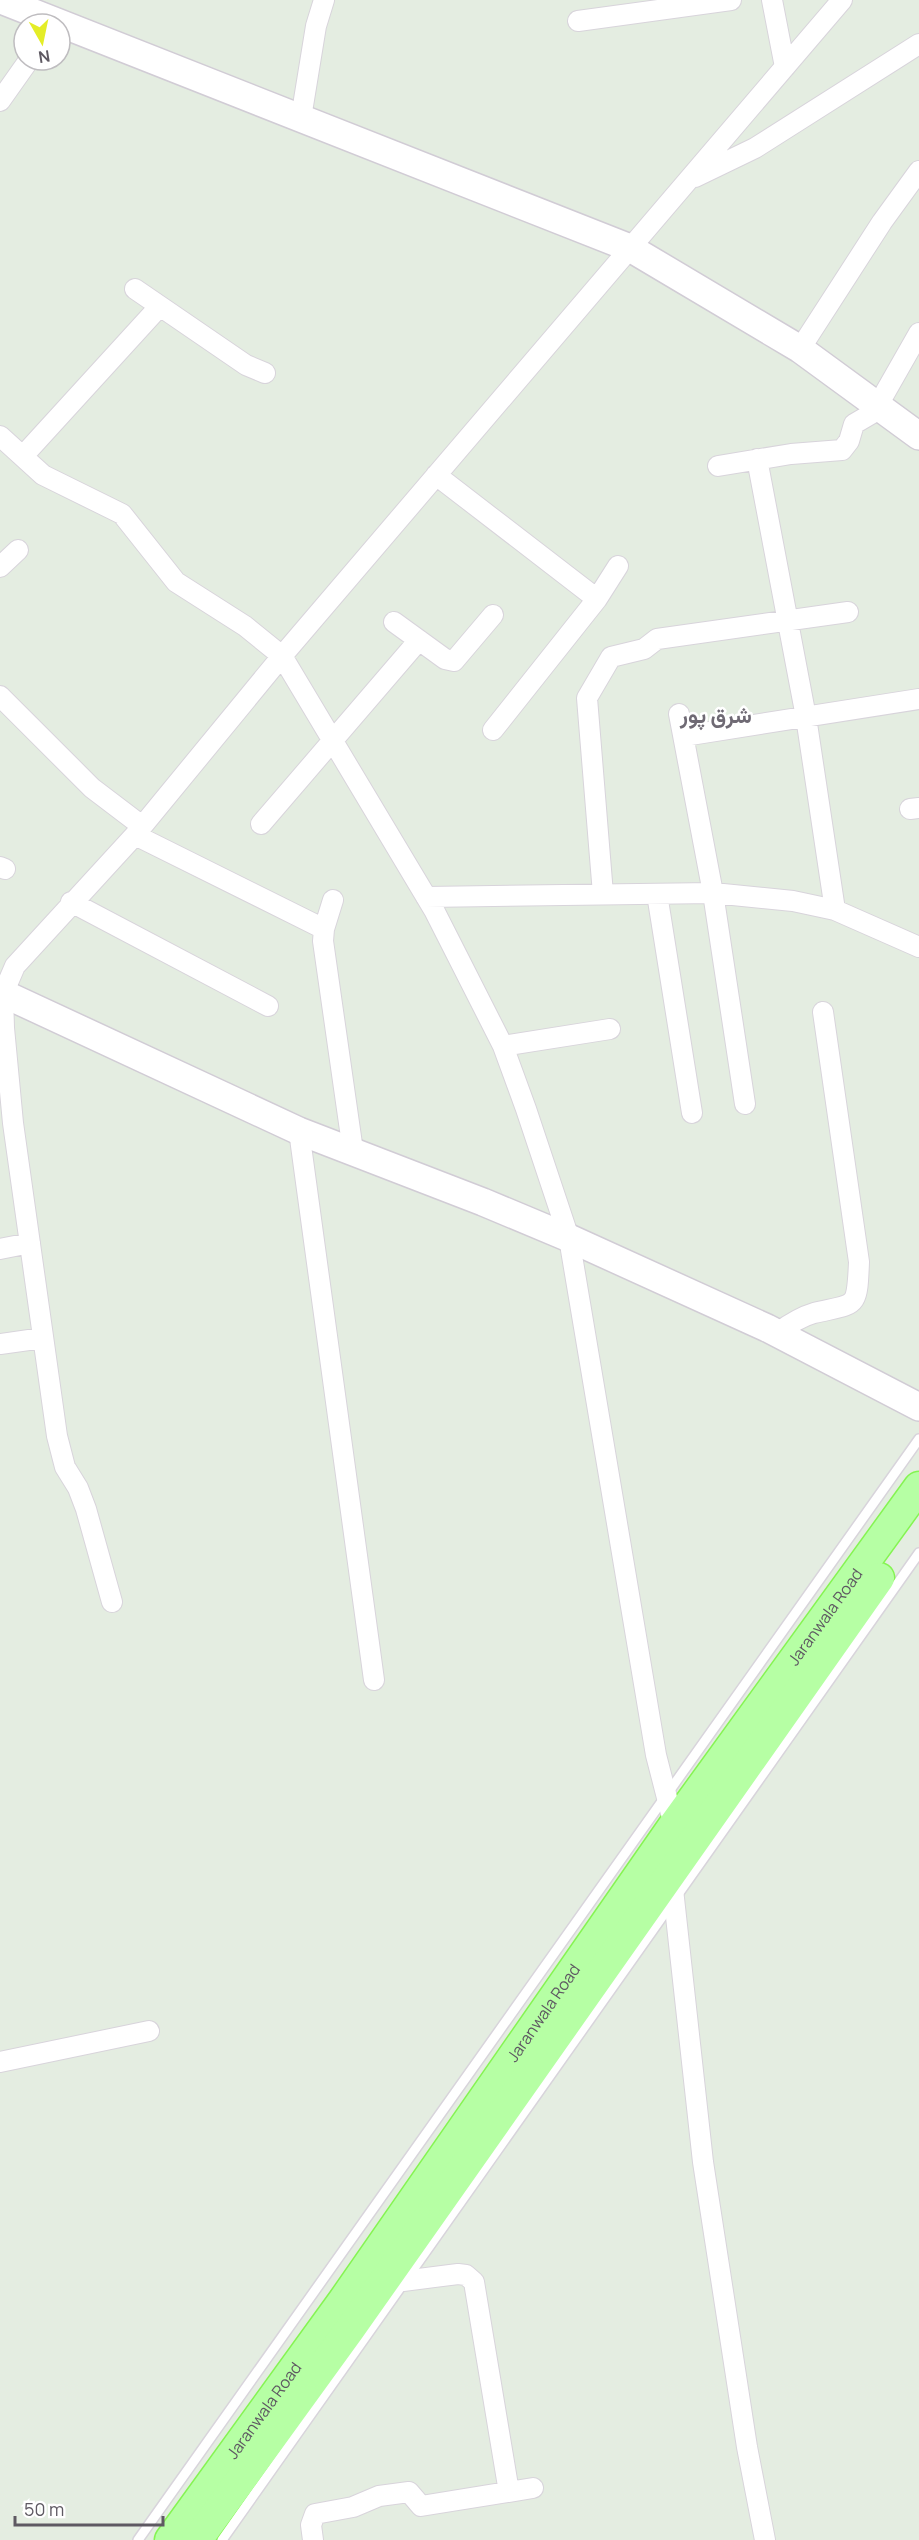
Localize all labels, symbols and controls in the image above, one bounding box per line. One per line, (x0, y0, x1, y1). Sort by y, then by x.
north arrow (12, 12, 72, 72)
text: N (37, 45, 52, 69)
district label: شرق پور (679, 700, 752, 731)
street label: Jaranwala Road (782, 1564, 867, 1670)
street label: Jaranwala Road (502, 1960, 585, 2066)
street label: Jaranwala Road (221, 2358, 306, 2463)
scale bar (15, 2489, 164, 2527)
text: 50 m (24, 2497, 64, 2521)

